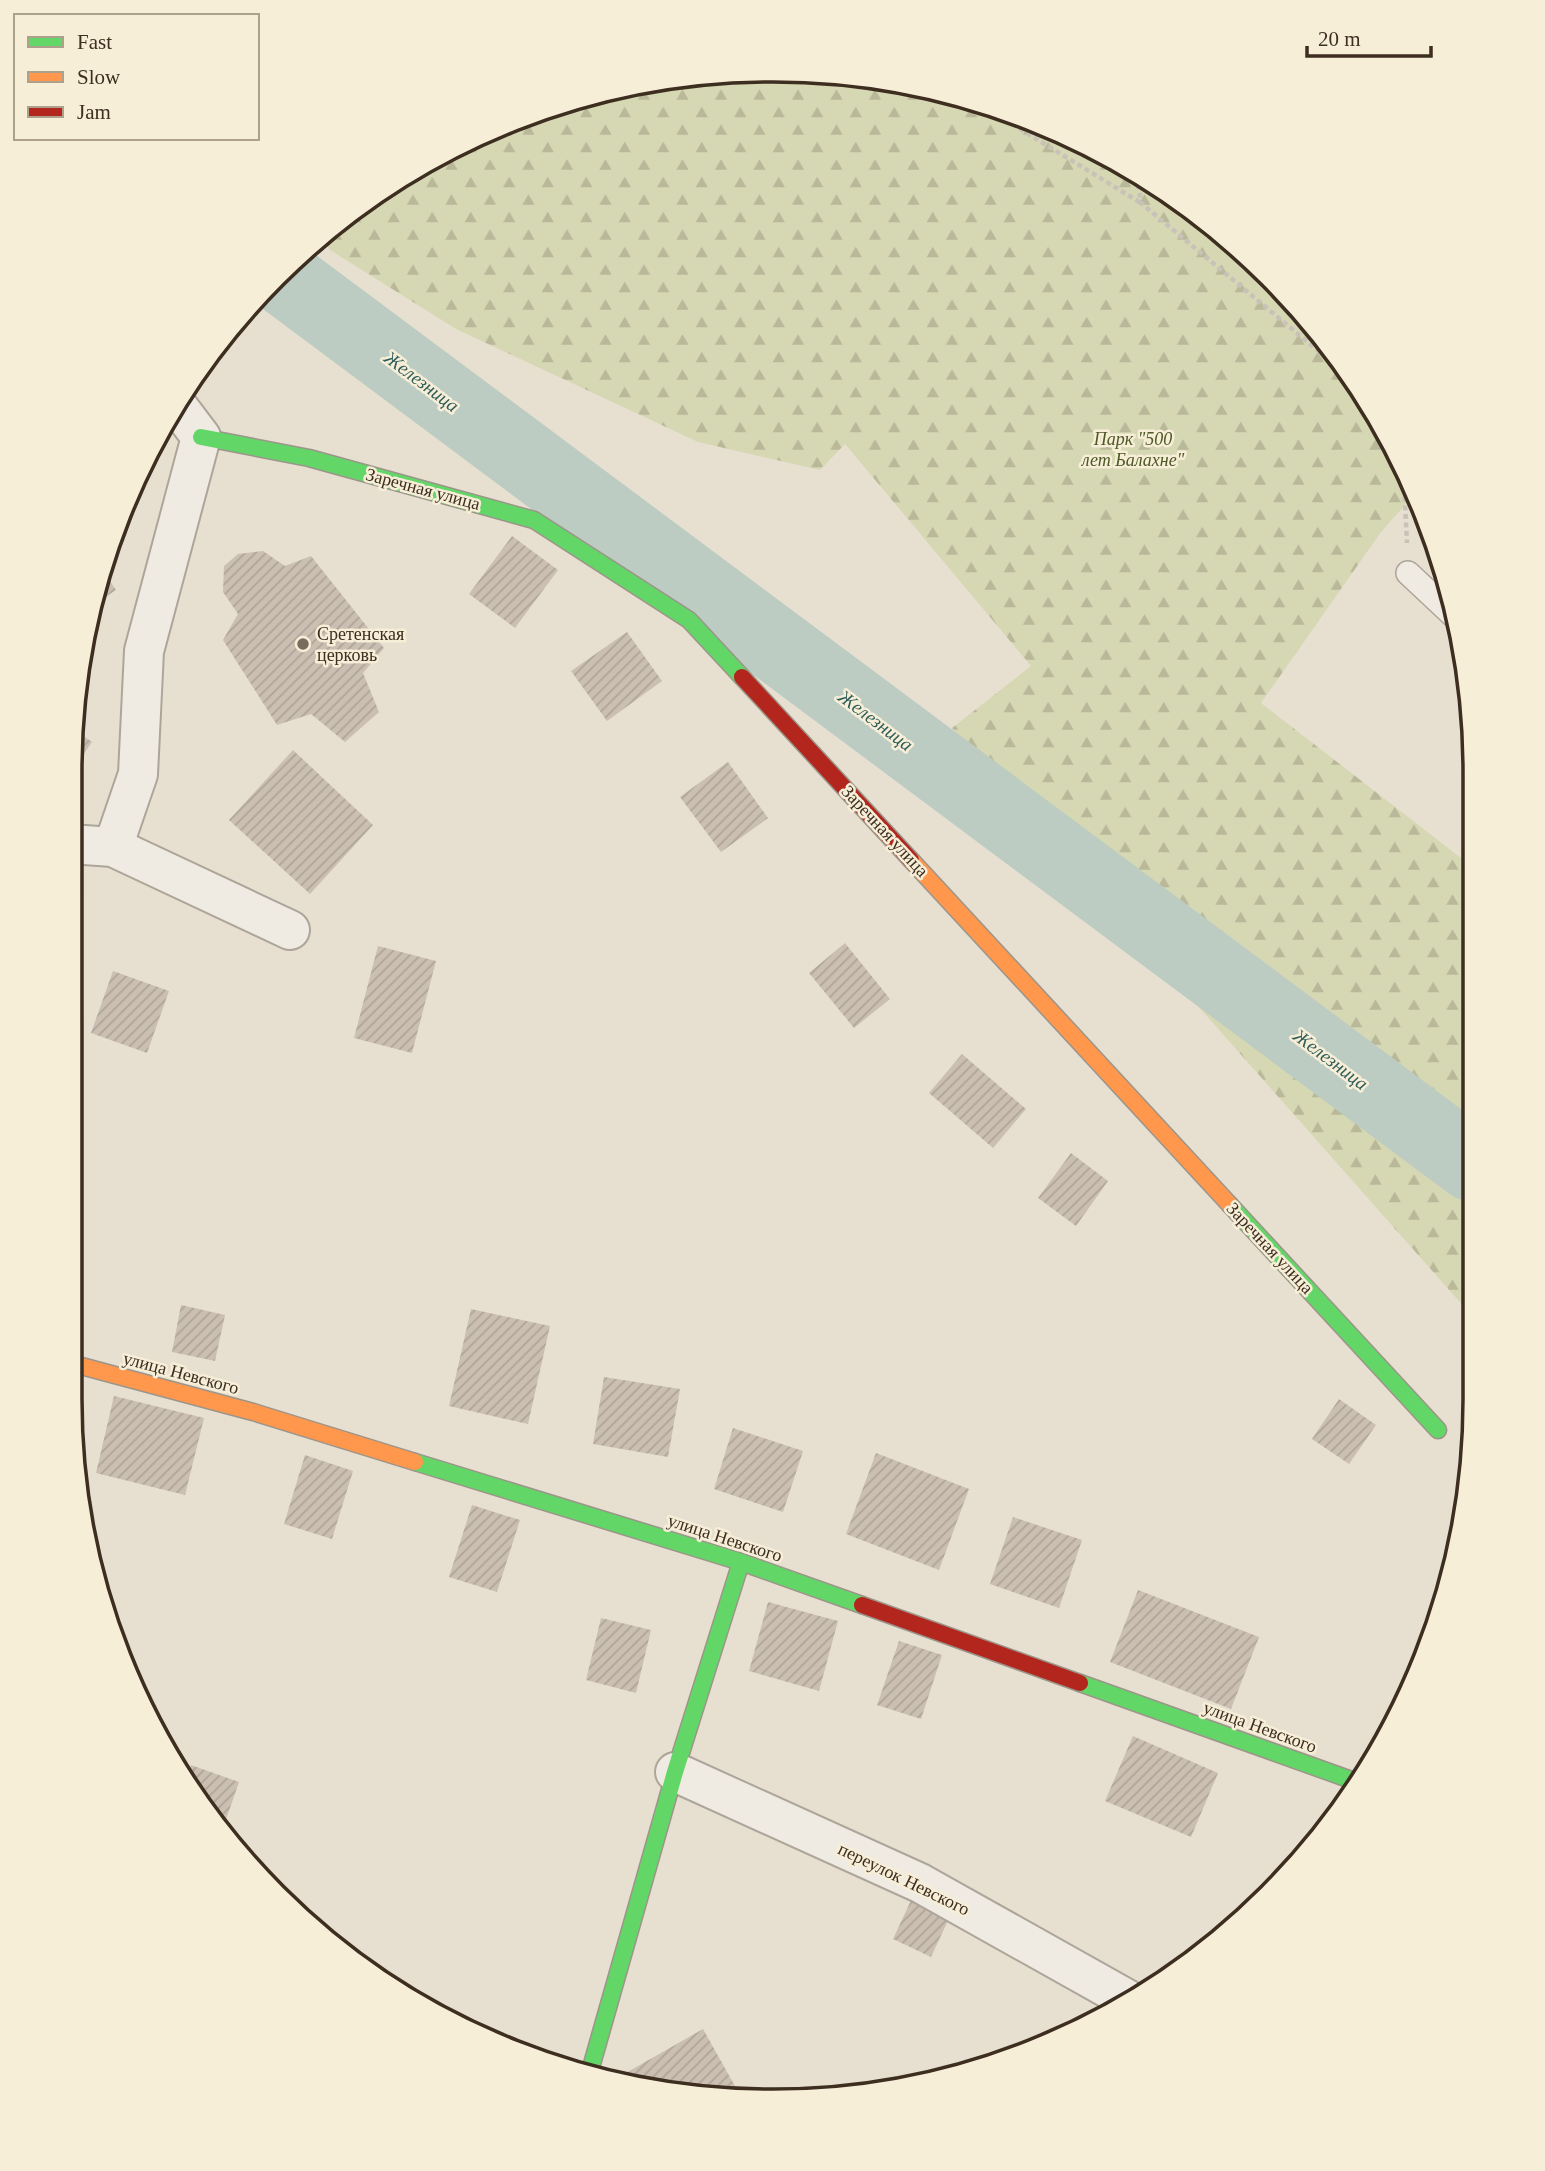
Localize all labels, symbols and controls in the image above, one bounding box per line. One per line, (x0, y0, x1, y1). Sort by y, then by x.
legend (14, 14, 259, 140)
scale bar (1307, 14, 1431, 58)
text: 20 m (1318, 27, 1361, 51)
text: Fast (77, 30, 112, 54)
text: Slow (77, 65, 121, 89)
text: Jam (77, 100, 111, 124)
water label: Железница (379, 346, 463, 416)
park label: Парк "500 лет Балахне" (1081, 429, 1185, 470)
street label: Заречная улица (364, 464, 482, 514)
place label: Сретенская церковь (317, 624, 404, 665)
marker: Сретенская церковь (295, 636, 311, 652)
water label: Железница (833, 685, 917, 755)
street label: Заречная улица (838, 781, 932, 881)
water label: Железница (1288, 1024, 1372, 1094)
street label: Заречная улица (1223, 1198, 1317, 1298)
street label: улица Невского (121, 1348, 241, 1398)
street label: улица Невского (665, 1510, 785, 1566)
street label: улица Невского (1201, 1697, 1319, 1757)
street label: переулок Невского (835, 1839, 973, 1919)

